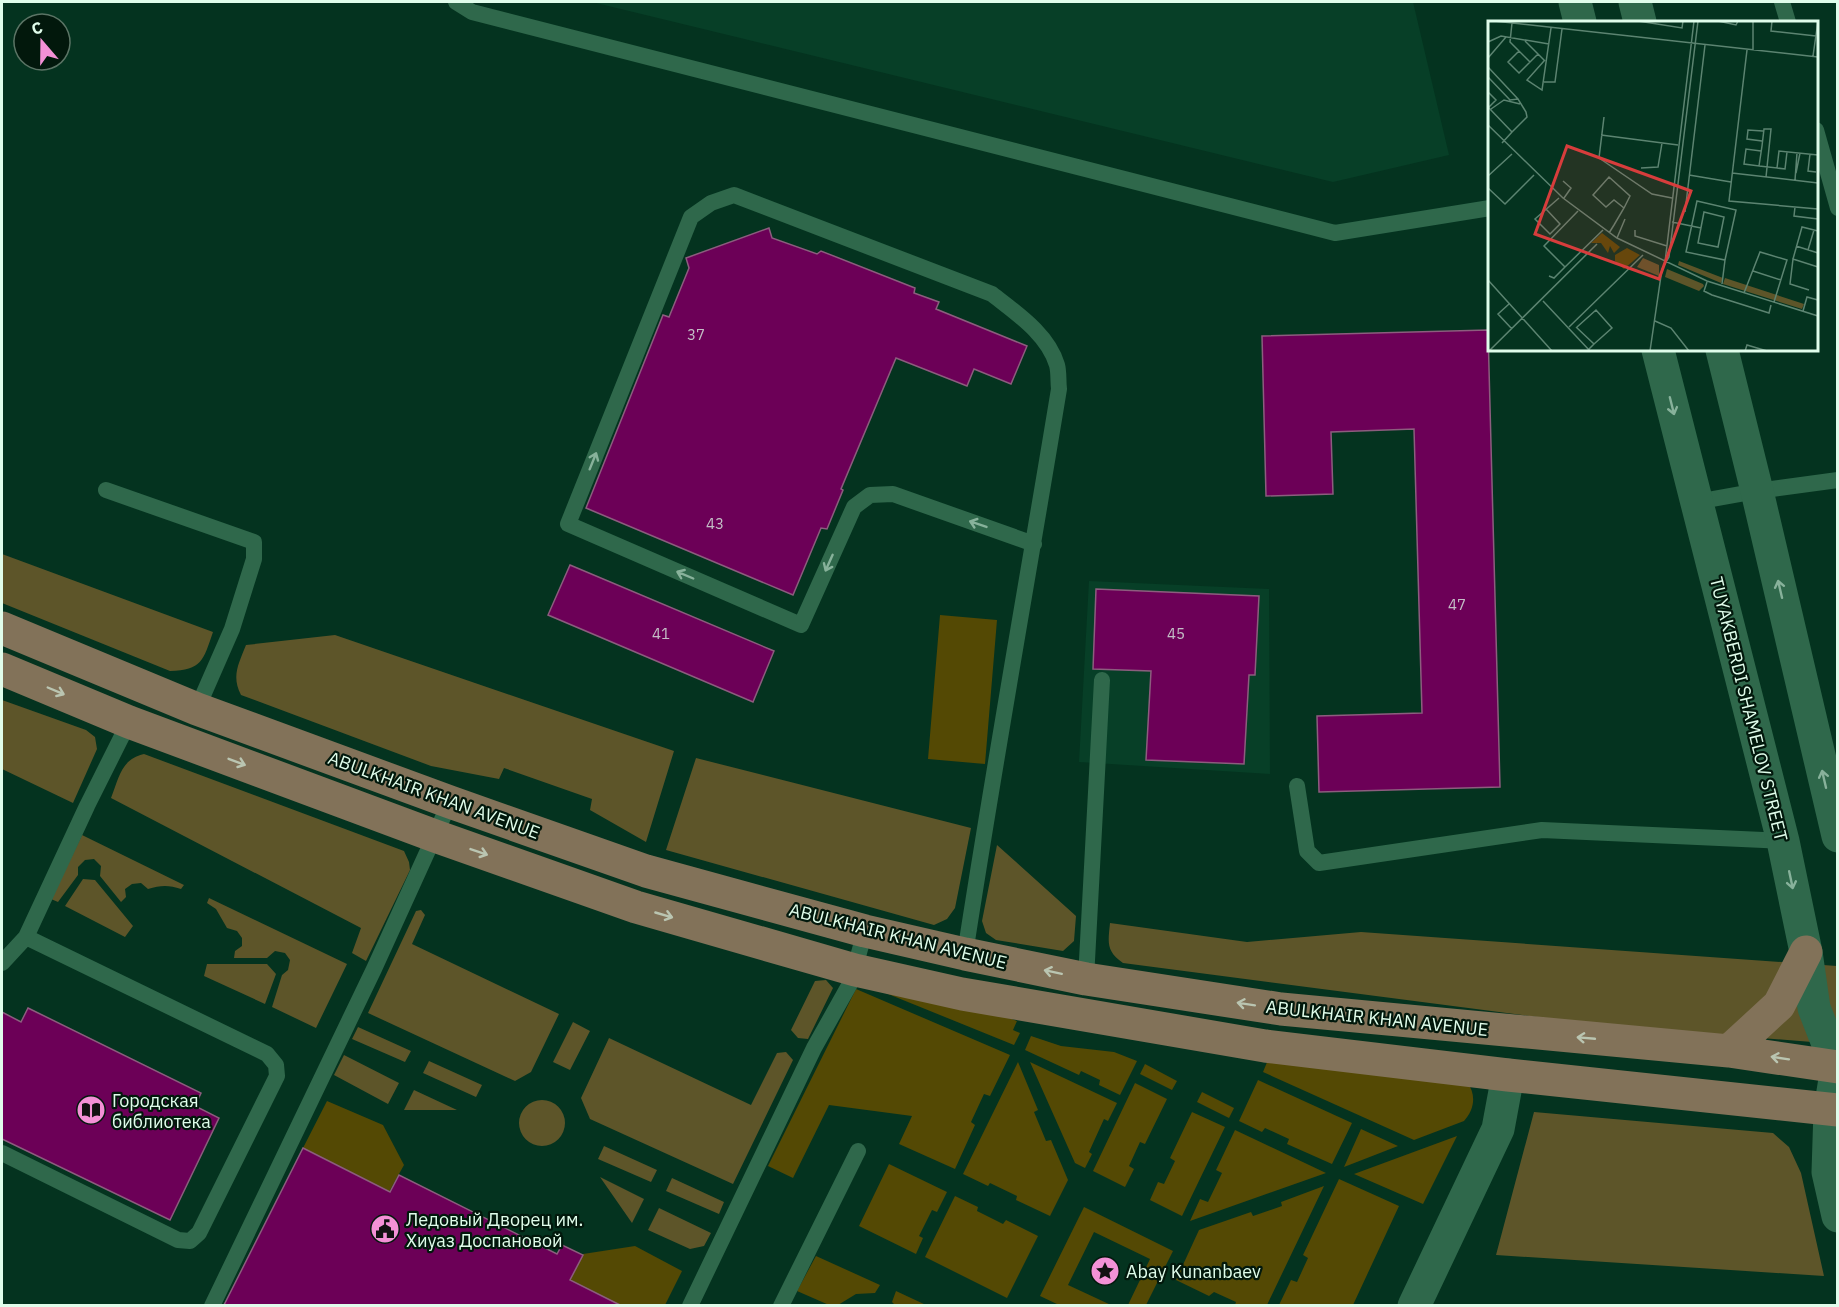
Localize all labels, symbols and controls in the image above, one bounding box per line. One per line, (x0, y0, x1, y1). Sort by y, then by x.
north arrow (12, 12, 72, 72)
text: С (29, 17, 45, 39)
inset map (1488, 21, 1818, 351)
house number: 37 (687, 325, 705, 344)
one-way arrow (1666, 396, 1678, 415)
one-way arrow (588, 453, 599, 471)
house number: 43 (706, 514, 724, 533)
one-way arrow (969, 518, 988, 529)
one-way arrow (823, 553, 834, 572)
one-way arrow (676, 569, 695, 580)
street label: TUYAKBERDI SHAMELOV STREET (1705, 574, 1793, 844)
one-way arrow (1774, 579, 1786, 598)
house number: 47 (1448, 595, 1466, 614)
house number: 41 (652, 624, 670, 643)
house number: 45 (1167, 624, 1185, 643)
one-way arrow (46, 686, 64, 697)
street label: ABULKHAIR KHAN AVENUE (325, 746, 543, 844)
one-way arrow (227, 757, 246, 768)
one-way arrow (1818, 769, 1830, 788)
one-way arrow (469, 847, 488, 858)
one-way arrow (1786, 870, 1797, 890)
street label: ABULKHAIR KHAN AVENUE (787, 898, 1009, 974)
one-way arrow (654, 910, 673, 921)
one-way arrow (1044, 966, 1063, 977)
street label: ABULKHAIR KHAN AVENUE (1265, 995, 1489, 1041)
one-way arrow (1236, 998, 1256, 1009)
one-way arrow (1576, 1032, 1596, 1043)
one-way arrow (1770, 1053, 1790, 1064)
place label: Городская библиотека (112, 1089, 211, 1133)
library icon: Городская библиотека (75, 1094, 107, 1126)
place label: Ледовый Дворец им. Хиуаз Доспановой (406, 1208, 584, 1252)
public building icon: Ледовый Дворец им. Хиуаз Доспановой (369, 1213, 401, 1245)
place icon: Abay Kunanbaev (1089, 1255, 1121, 1287)
place label: Abay Kunanbaev (1126, 1260, 1261, 1283)

